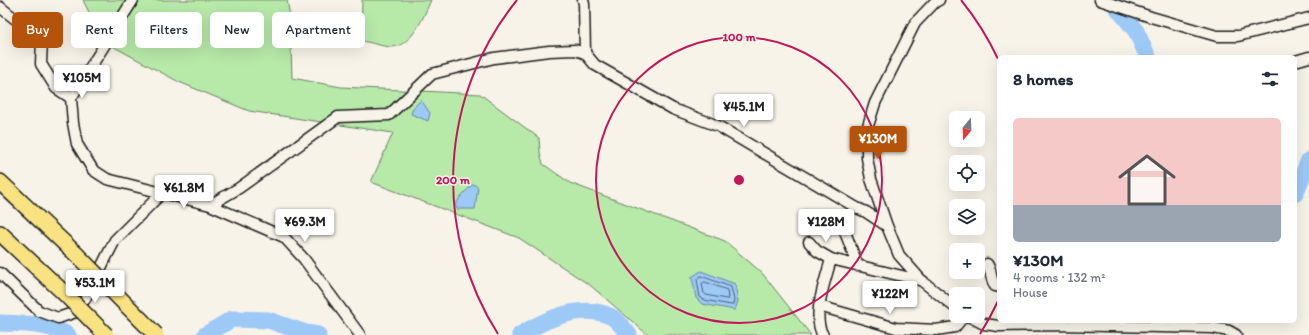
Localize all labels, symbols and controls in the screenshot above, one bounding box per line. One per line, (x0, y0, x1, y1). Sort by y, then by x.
chip: Buy (12, 12, 63, 48)
chip: Rent (71, 12, 127, 48)
chip: Filters (135, 12, 202, 48)
chip: New (210, 12, 264, 48)
chip: Apartment (272, 12, 365, 48)
text: 100 m (722, 30, 756, 44)
pin: ¥105M (54, 65, 110, 99)
icon: filters (1259, 68, 1281, 90)
text: 8 homes (1013, 69, 1073, 89)
text: ¥105M (63, 70, 101, 85)
pin: ¥45.1M (711, 94, 777, 128)
text: ¥45.1M (723, 99, 765, 114)
north arrow (949, 111, 985, 147)
map controls (949, 111, 985, 323)
pin: ¥130M (850, 126, 906, 160)
text: ¥130M (859, 131, 897, 146)
icon: home (1111, 144, 1183, 216)
button: locate (949, 155, 985, 191)
text: 200 m (436, 173, 471, 187)
centre of rings (732, 173, 746, 187)
pin: ¥61.8M (151, 175, 217, 209)
text: ¥61.8M (164, 180, 204, 195)
button: layers (949, 199, 985, 235)
pin: ¥69.3M (272, 209, 338, 243)
pin: ¥128M (798, 209, 854, 243)
text: ¥69.3M (284, 214, 326, 229)
text: ¥128M (807, 214, 845, 229)
button: + (949, 243, 985, 279)
text: ¥130M (1013, 250, 1064, 270)
pin: ¥53.1M (62, 270, 128, 304)
text: 4 rooms · 132 m² (1013, 270, 1105, 285)
text: ¥53.1M (75, 275, 115, 290)
pin: ¥122M (862, 281, 918, 315)
text: House (1013, 285, 1048, 300)
text: ¥122M (871, 286, 909, 301)
button: − (949, 287, 985, 323)

